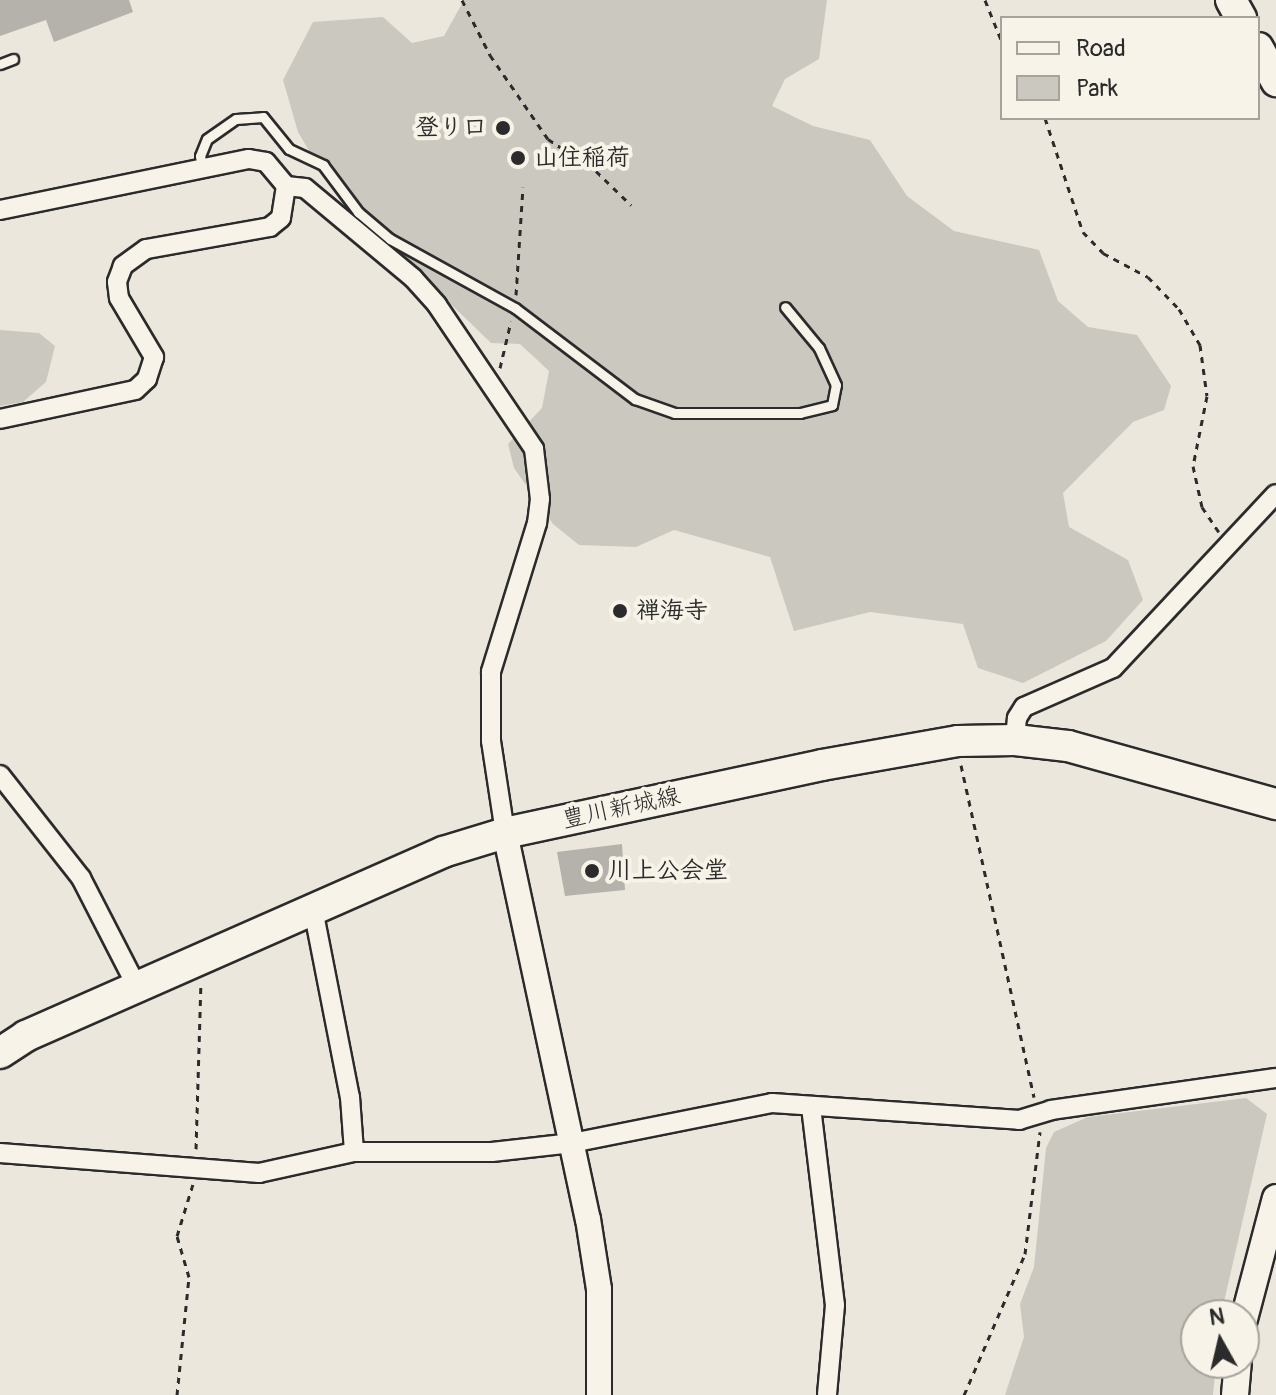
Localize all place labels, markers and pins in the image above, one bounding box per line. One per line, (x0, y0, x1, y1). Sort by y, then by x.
place label: 登り口 (415, 114, 487, 142)
marker: 登り口 (494, 119, 512, 137)
place label: 山住稲荷 (534, 144, 630, 172)
marker: 山住稲荷 (509, 149, 527, 167)
place label: 禅海寺 (636, 597, 708, 625)
marker: 禅海寺 (611, 602, 629, 620)
place label: 川上公会堂 (608, 857, 728, 885)
marker: 川上公会堂 (583, 862, 601, 880)

